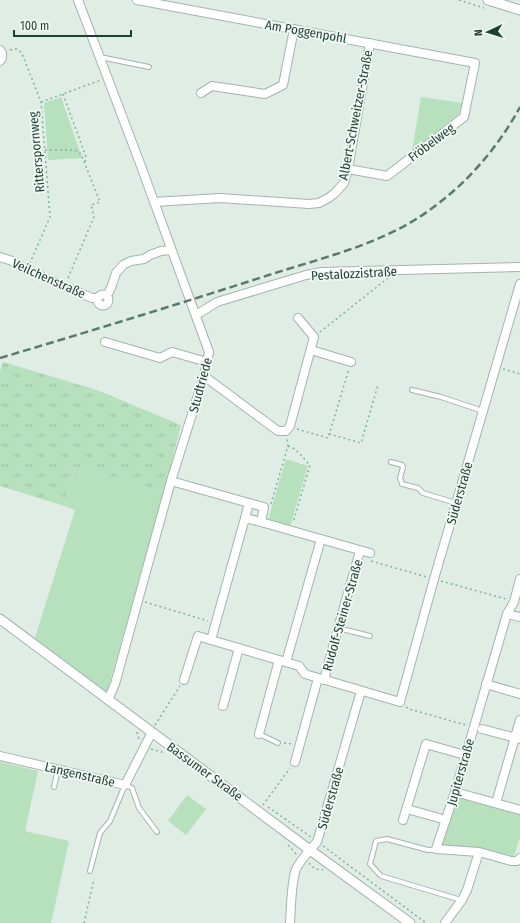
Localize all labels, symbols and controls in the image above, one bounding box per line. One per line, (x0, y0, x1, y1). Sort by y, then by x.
scale bar (14, 12, 131, 38)
north arrow (468, 12, 508, 52)
street label: Am Poggenpohl (264, 17, 348, 46)
text: 100 m (20, 19, 49, 33)
text: N (472, 29, 485, 36)
street label: Albert-Schweitzer-Straße (336, 49, 375, 181)
street label: Ritterspornweg (25, 110, 48, 193)
street label: Fröbelweg (405, 120, 458, 165)
street label: Veilchenstraße (10, 256, 88, 301)
street label: Pestalozzistraße (311, 264, 397, 283)
street label: Studtriede (186, 356, 215, 414)
street label: Süderstraße (443, 460, 476, 526)
street label: Rudolf-Steiner-Straße (319, 558, 366, 673)
street label: Jupiterstraße (444, 737, 477, 807)
street label: Bassumer Straße (164, 739, 245, 804)
street label: Langenstraße (43, 759, 117, 790)
street label: Süderstraße (314, 765, 347, 831)

